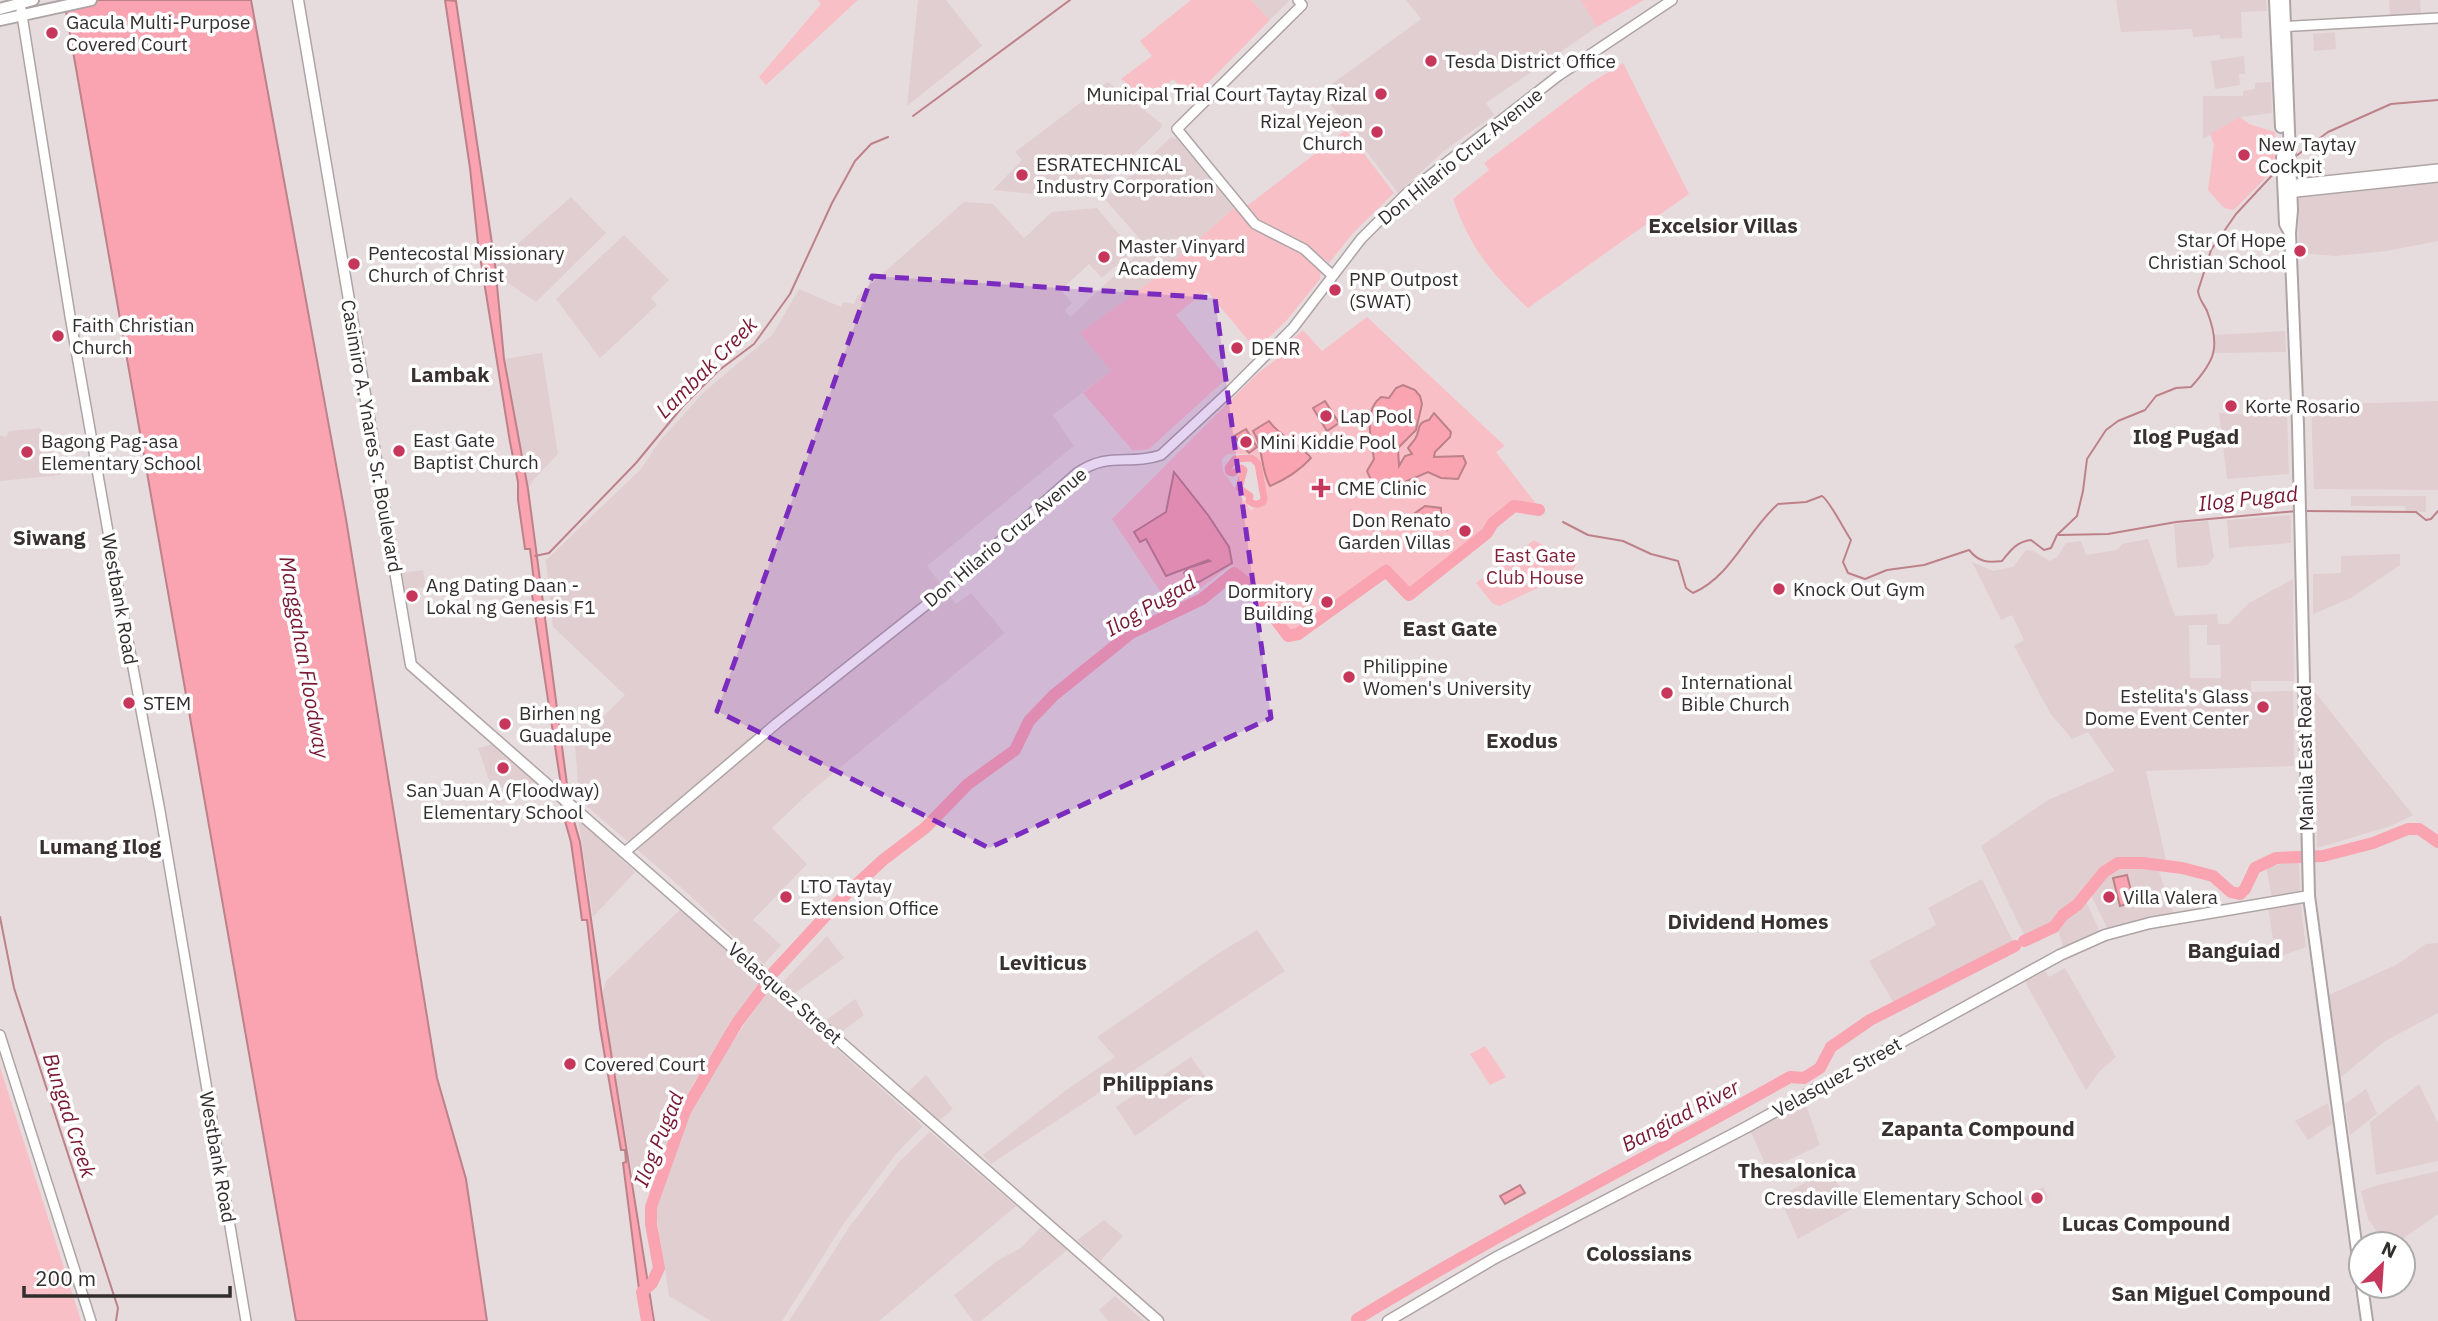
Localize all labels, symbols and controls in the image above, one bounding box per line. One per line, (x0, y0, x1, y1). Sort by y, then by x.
place label: Gacula Multi-Purpose Covered Court (66, 10, 250, 56)
marker: Gacula Multi-Purpose Covered Court (44, 25, 60, 41)
place label: Tesda District Office (1445, 49, 1616, 73)
marker: Tesda District Office (1423, 53, 1439, 69)
place label: Municipal Trial Court Taytay Rizal (1086, 82, 1367, 106)
street label: Don Hilario Cruz Avenue (1373, 82, 1547, 230)
marker: Municipal Trial Court Taytay Rizal (1373, 86, 1389, 102)
place label: Rizal Yejeon Church (1260, 109, 1363, 155)
marker: Rizal Yejeon Church (1369, 124, 1385, 140)
place label: New Taytay Cockpit (2258, 132, 2357, 178)
marker: New Taytay Cockpit (2236, 147, 2252, 163)
place label: ESRATECHNICAL Industry Corporation (1036, 152, 1214, 198)
marker: ESRATECHNICAL Industry Corporation (1014, 167, 1030, 183)
district label: Excelsior Villas (1648, 211, 1798, 239)
place label: Star Of Hope Christian School (2148, 228, 2286, 274)
place label: Master Vinyard Academy (1118, 234, 1245, 280)
place label: Pentecostal Missionary Church of Christ (368, 241, 565, 287)
marker: Star Of Hope Christian School (2292, 243, 2308, 259)
marker: Master Vinyard Academy (1096, 249, 1112, 265)
marker: Pentecostal Missionary Church of Christ (346, 256, 362, 272)
place label: PNP Outpost (SWAT) (1349, 267, 1458, 313)
marker: PNP Outpost (SWAT) (1327, 282, 1343, 298)
street label: Casimiro A. Ynares Sr. Boulevard (336, 298, 408, 574)
water label: Lambak Creek (649, 309, 764, 424)
place label: Faith Christian Church (72, 313, 195, 359)
marker: Faith Christian Church (50, 328, 66, 344)
place label: DENR (1251, 336, 1300, 360)
marker: DENR (1229, 340, 1245, 356)
district label: Lambak (411, 360, 490, 388)
place label: Korte Rosario (2245, 394, 2360, 418)
marker: Korte Rosario (2223, 398, 2239, 414)
place label: Lap Pool (1340, 404, 1413, 428)
marker: Lap Pool (1318, 408, 1334, 424)
district label: Ilog Pugad (2133, 422, 2239, 450)
place label: East Gate Baptist Church (413, 428, 539, 474)
place label: Bagong Pag-asa Elementary School (41, 429, 201, 475)
place label: Mini Kiddie Pool (1260, 430, 1396, 454)
marker: Mini Kiddie Pool (1238, 434, 1254, 450)
marker: East Gate Baptist Church (391, 443, 407, 459)
marker: Bagong Pag-asa Elementary School (19, 444, 35, 460)
street label: Don Hilario Cruz Avenue (919, 462, 1091, 612)
place label: CME Clinic (1337, 476, 1427, 500)
marker: CME Clinic (1311, 478, 1331, 498)
water label: Ilog Pugad (2197, 479, 2300, 517)
place label: Don Renato Garden Villas (1338, 508, 1451, 554)
district label: Siwang (13, 523, 86, 551)
marker: Don Renato Garden Villas (1457, 523, 1473, 539)
street label: Westbank Road (97, 531, 143, 667)
park label: East Gate Club House (1486, 543, 1584, 589)
water label: Manggahan Floodway (273, 554, 337, 761)
water label: Ilog Pugad (1100, 567, 1201, 642)
place label: Ang Dating Daan - Lokal ng Genesis F1 (426, 573, 596, 619)
place label: Knock Out Gym (1793, 577, 1925, 601)
place label: Dormitory Building (1227, 579, 1314, 625)
marker: Knock Out Gym (1771, 581, 1787, 597)
marker: Ang Dating Daan - Lokal ng Genesis F1 (404, 588, 420, 604)
marker: Dormitory Building (1319, 594, 1335, 610)
district label: East Gate (1403, 614, 1498, 642)
place label: Philippine Women's University (1363, 654, 1532, 700)
marker: Philippine Women's University (1341, 669, 1357, 685)
place label: International Bible Church (1681, 670, 1793, 716)
place label: Estelita's Glass Dome Event Center (2084, 684, 2249, 730)
marker: International Bible Church (1659, 685, 1675, 701)
street label: Manila East Road (2292, 685, 2318, 831)
place label: STEM (143, 691, 191, 715)
marker: STEM (121, 695, 137, 711)
marker: Estelita's Glass Dome Event Center (2255, 699, 2271, 715)
place label: Birhen ng Guadalupe (519, 701, 612, 747)
marker: Birhen ng Guadalupe (497, 716, 513, 732)
district label: Exodus (1486, 726, 1558, 754)
marker: San Juan A (Floodway) Elementary School (495, 760, 511, 776)
place label: San Juan A (Floodway) Elementary School (406, 778, 600, 824)
district label: Lumang Ilog (39, 832, 162, 860)
place label: LTO Taytay Extension Office (800, 874, 939, 920)
place label: Villa Valera (2123, 885, 2218, 909)
marker: LTO Taytay Extension Office (778, 889, 794, 905)
marker: Villa Valera (2101, 889, 2117, 905)
district label: Dividend Homes (1668, 907, 1828, 935)
district label: Banguiad (2187, 936, 2281, 964)
street label: Velasquez Street (723, 937, 847, 1049)
district label: Leviticus (999, 948, 1087, 976)
street label: Velasquez Street (1768, 1032, 1906, 1122)
water label: Bungad Creek (37, 1049, 104, 1182)
place label: Covered Court (584, 1052, 706, 1076)
marker: Covered Court (562, 1056, 578, 1072)
district label: Philippians (1102, 1069, 1214, 1097)
water label: Bangiad River (1616, 1072, 1745, 1158)
water label: Ilog Pugad (626, 1087, 690, 1191)
street label: Westbank Road (195, 1089, 241, 1225)
district label: Zapanta Compound (1881, 1114, 2075, 1142)
district label: Thesalonica (1738, 1156, 1856, 1184)
place label: Cresdaville Elementary School (1764, 1186, 2023, 1210)
marker: Cresdaville Elementary School (2029, 1190, 2045, 1206)
district label: Lucas Compound (2062, 1209, 2230, 1237)
north arrow (2347, 1230, 2417, 1300)
text: N (2378, 1236, 2400, 1263)
district label: Colossians (1586, 1239, 1692, 1267)
scale bar (24, 1254, 231, 1298)
text: 200 m (35, 1264, 96, 1292)
district label: San Miguel Compound (2111, 1279, 2331, 1307)

